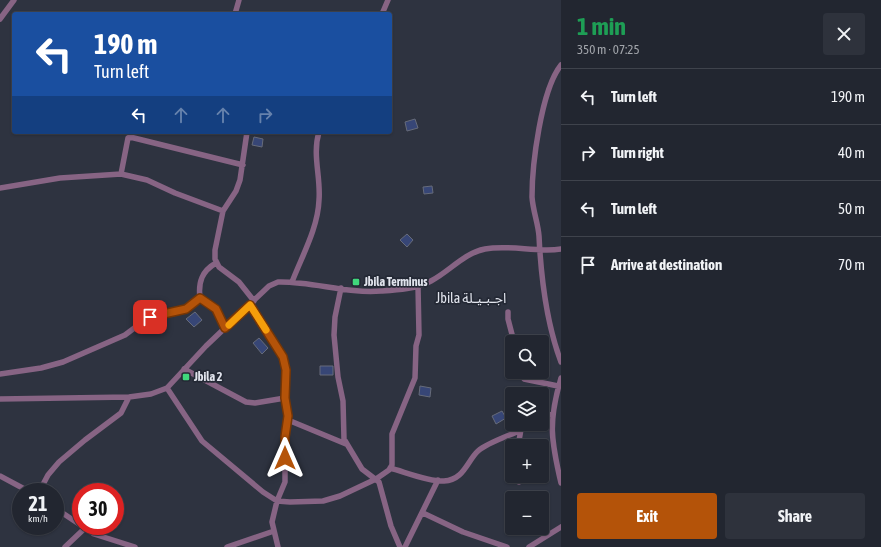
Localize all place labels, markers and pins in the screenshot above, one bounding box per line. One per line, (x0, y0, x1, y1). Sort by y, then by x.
place label: Jbila Terminus (363, 275, 428, 289)
marker: Jbila Terminus (351, 277, 361, 287)
pin (133, 300, 167, 334)
place label: Jbila 2 (193, 370, 223, 384)
marker: Jbila 2 (181, 372, 191, 382)

